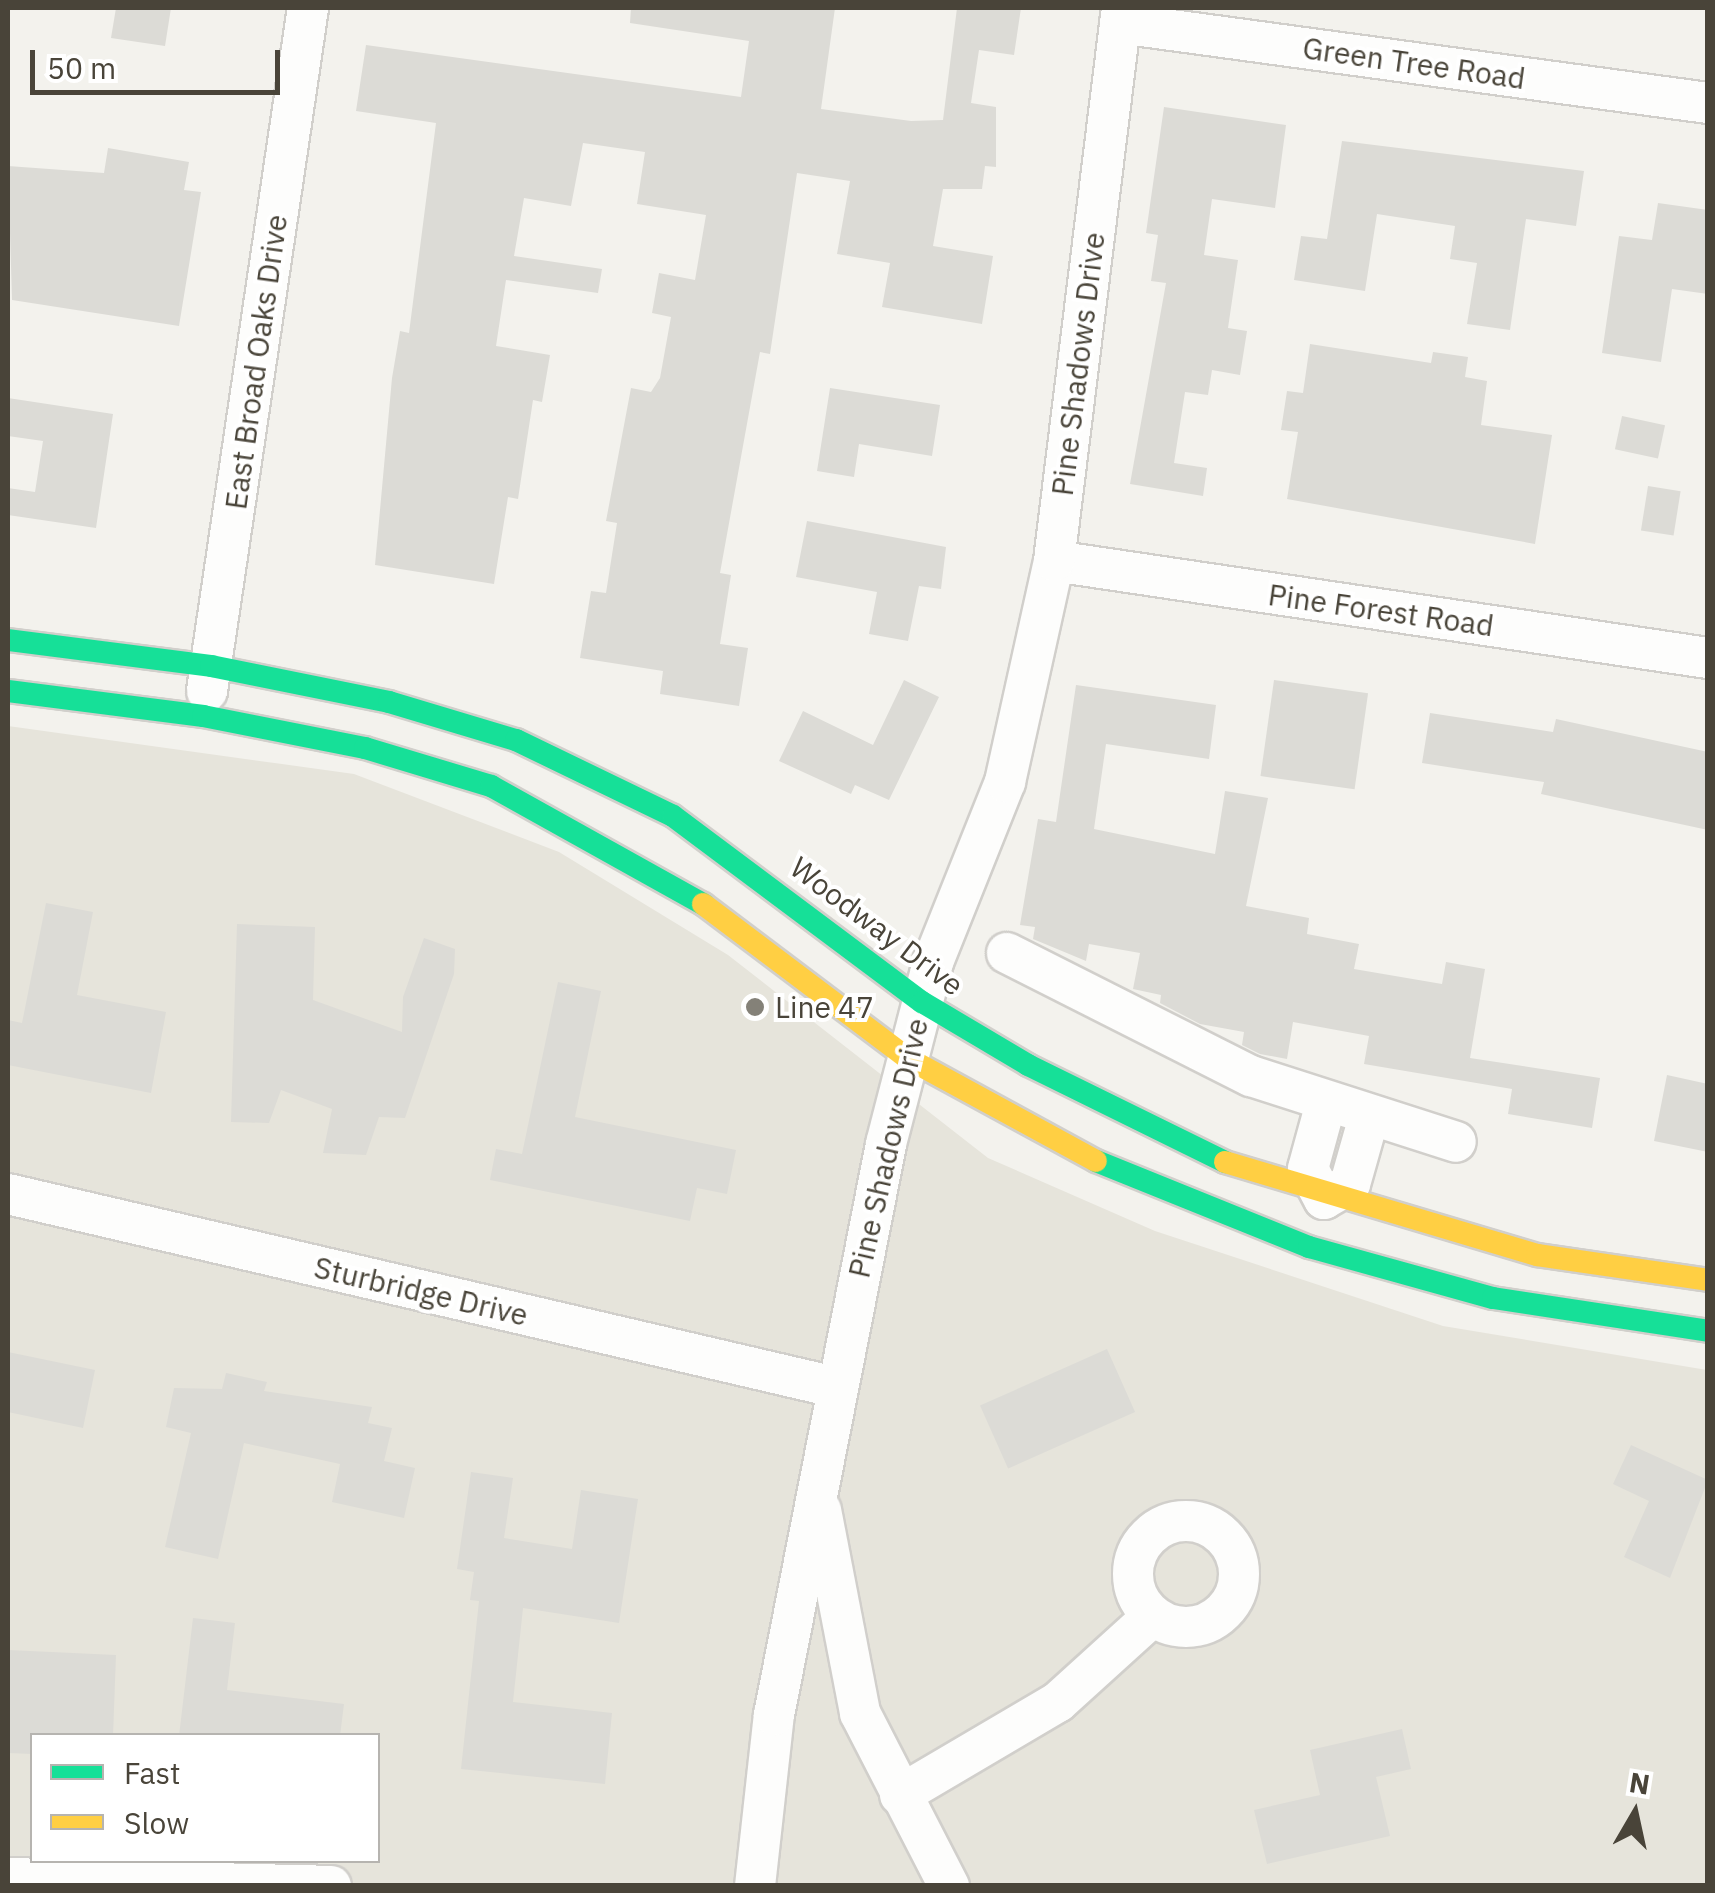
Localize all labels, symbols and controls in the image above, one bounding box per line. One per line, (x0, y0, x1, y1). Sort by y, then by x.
scale bar (35, 30, 285, 92)
street label: Green Tree Road (1300, 30, 1528, 96)
text: 50 m (47, 48, 116, 87)
street label: East Broad Oaks Drive (217, 212, 295, 512)
street label: Pine Shadows Drive (1044, 230, 1112, 498)
street label: Pine Forest Road (1266, 576, 1496, 644)
street label: Woodway Drive (783, 849, 971, 1003)
place label: Line 47 (775, 989, 874, 1025)
marker: Line 47 (744, 996, 766, 1018)
street label: Pine Shadows Drive (841, 1015, 935, 1281)
street label: Sturbridge Drive (311, 1249, 531, 1333)
legend (30, 1733, 380, 1863)
text: Fast (124, 1753, 181, 1792)
north arrow (1585, 1763, 1685, 1863)
text: N (1627, 1763, 1653, 1803)
text: Slow (124, 1803, 189, 1842)

